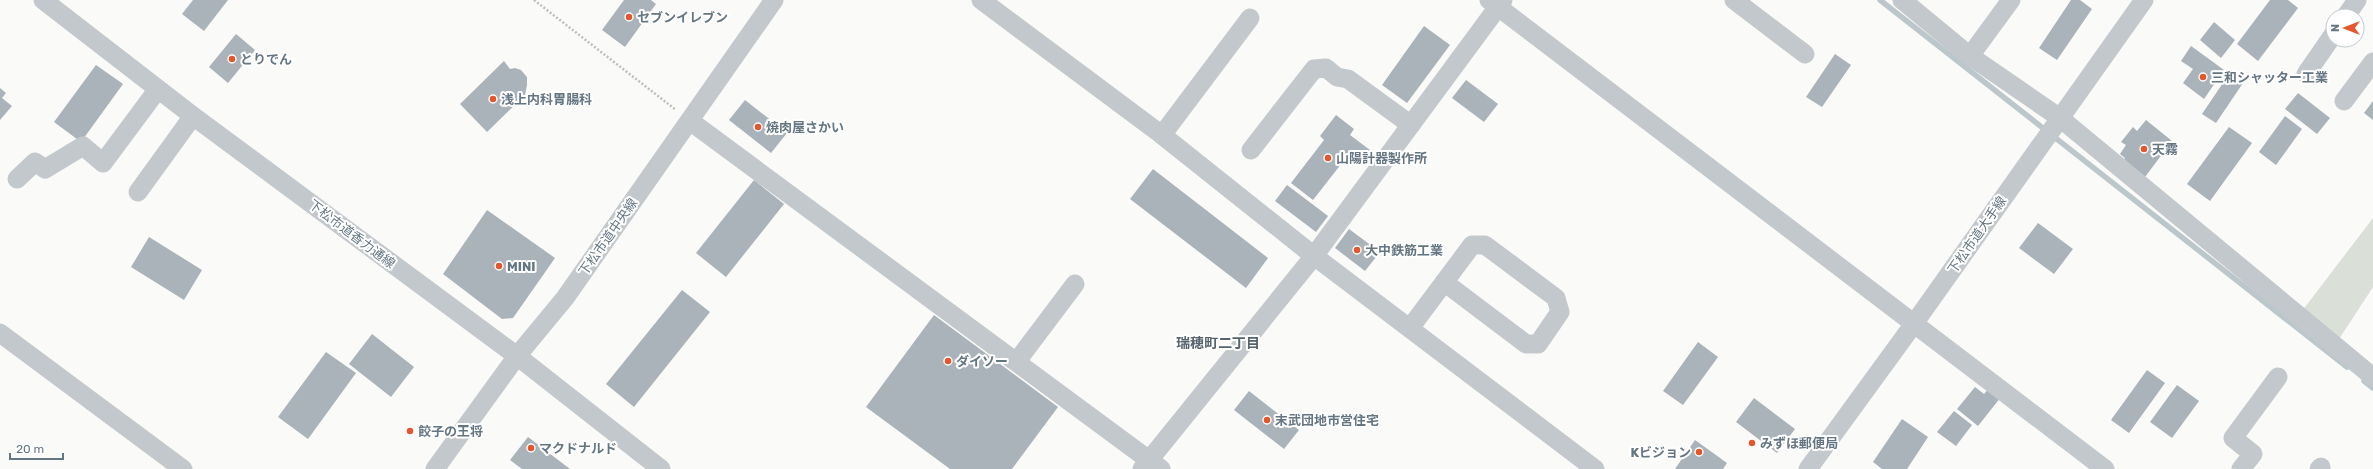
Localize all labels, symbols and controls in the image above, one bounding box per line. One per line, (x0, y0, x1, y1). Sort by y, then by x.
north arrow (2325, 8, 2365, 48)
place label: セブンイレブン (637, 10, 728, 25)
marker: セブンイレブン (624, 12, 634, 22)
text: N (2329, 24, 2342, 32)
place label: とりでん (240, 52, 292, 67)
marker: とりでん (227, 54, 237, 64)
place label: 三和シャッター工業 (2211, 70, 2328, 85)
marker: 三和シャッター工業 (2198, 72, 2208, 82)
place label: 浅上内科胃腸科 (501, 92, 592, 107)
marker: 浅上内科胃腸科 (488, 94, 498, 104)
place label: 焼肉屋さかい (766, 120, 844, 135)
marker: 焼肉屋さかい (753, 122, 763, 132)
place label: 天霧 (2152, 142, 2178, 157)
marker: 天霧 (2139, 144, 2149, 154)
place label: 山陽計器製作所 (1336, 151, 1427, 166)
marker: 山陽計器製作所 (1323, 153, 1333, 163)
street label: 下松市道大手線 (1945, 193, 2009, 277)
street label: 下松市道中央線 (576, 195, 640, 279)
street label: 下松市道香力通線 (306, 197, 398, 271)
place label: 大中鉄筋工業 (1365, 243, 1443, 258)
marker: 大中鉄筋工業 (1352, 245, 1362, 255)
place label: MINI (507, 259, 536, 274)
marker: MINI (494, 261, 504, 271)
district label: 瑞穂町二丁目 (1176, 335, 1260, 352)
place label: ダイソー (956, 354, 1008, 369)
marker: ダイソー (943, 356, 953, 366)
place label: 末武団地市営住宅 (1275, 413, 1379, 428)
marker: 末武団地市営住宅 (1262, 415, 1272, 425)
place label: 餃子の王将 (418, 424, 483, 439)
marker: 餃子の王将 (405, 426, 415, 436)
scale bar (10, 435, 63, 461)
place label: みずほ郵便局 (1760, 436, 1838, 451)
marker: みずほ郵便局 (1747, 438, 1757, 448)
place label: マクドナルド (539, 441, 617, 456)
text: 20 m (16, 442, 44, 456)
marker: マクドナルド (526, 443, 536, 453)
place label: Kビジョン (1630, 445, 1691, 460)
marker: Kビジョン (1694, 447, 1704, 457)

